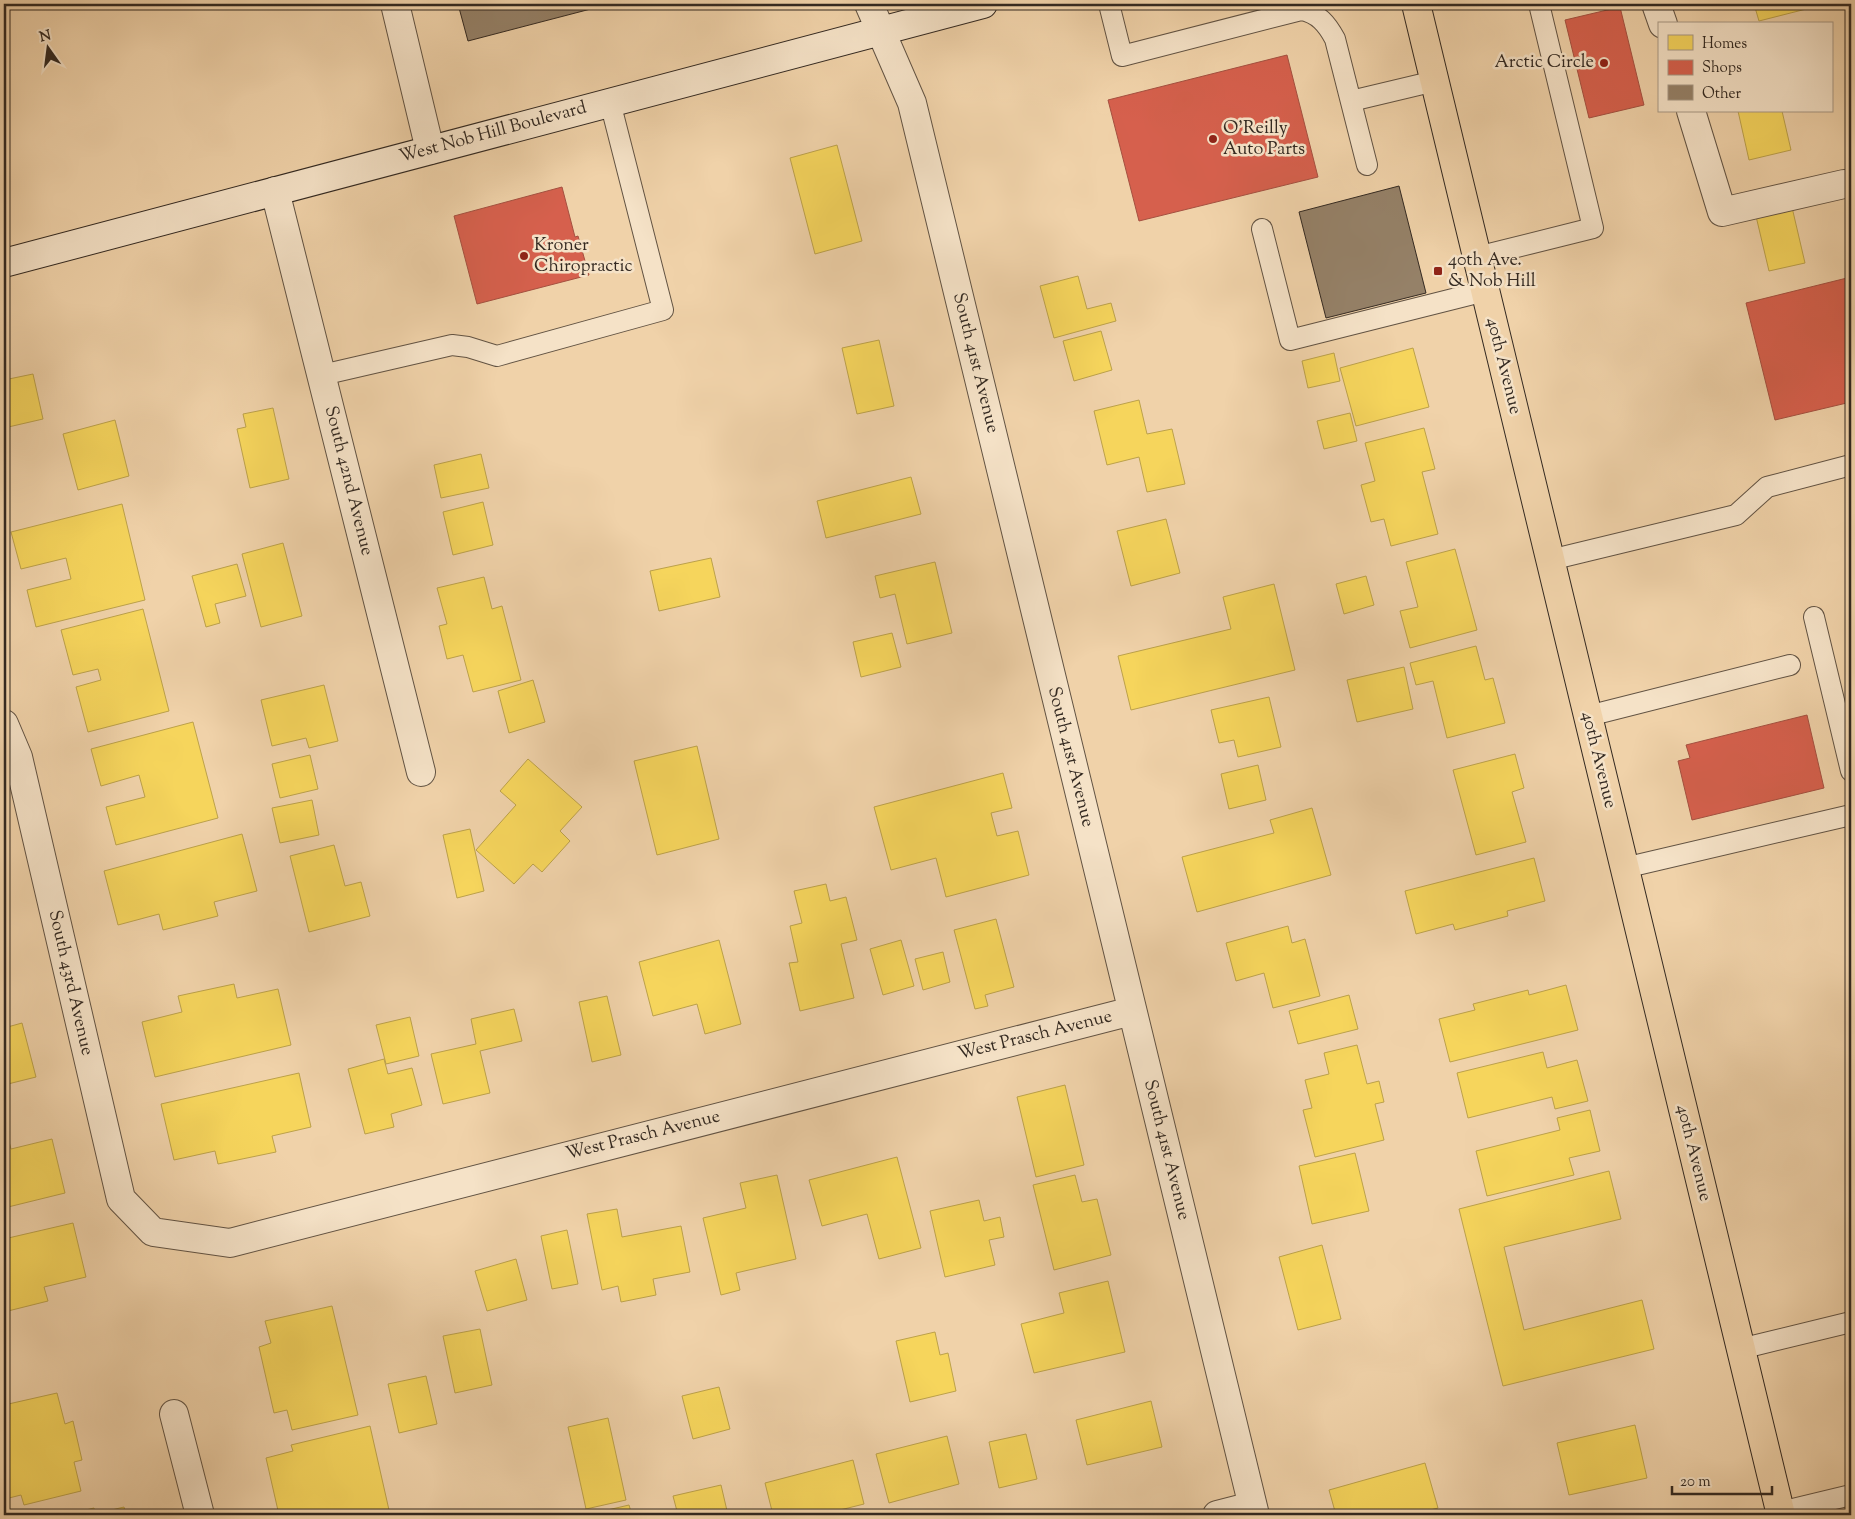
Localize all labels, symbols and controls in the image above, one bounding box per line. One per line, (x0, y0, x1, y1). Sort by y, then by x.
north arrow (22, 22, 72, 72)
legend (1658, 22, 1832, 112)
text: N (37, 26, 53, 48)
text: Homes (1702, 34, 1747, 55)
place label: Arctic Circle (1494, 50, 1594, 76)
marker: Arctic Circle (1598, 57, 1610, 69)
text: Shops (1702, 58, 1742, 79)
text: Other (1702, 84, 1742, 105)
street label: West Nob Hill Boulevard (396, 95, 590, 171)
place label: O'Reilly Auto Parts (1223, 116, 1305, 163)
marker: O'Reilly Auto Parts (1207, 133, 1219, 145)
place label: Kroner Chiropractic (534, 233, 633, 280)
place label: 40th Ave. & Nob Hill (1448, 248, 1536, 295)
marker: Kroner Chiropractic (518, 250, 530, 262)
marker: 40th Ave. & Nob Hill (1432, 265, 1444, 277)
street label: South 41st Avenue (945, 290, 1005, 436)
street label: 40th Avenue (1478, 315, 1528, 417)
street label: South 42nd Avenue (317, 403, 379, 559)
street label: South 41st Avenue (1040, 684, 1100, 830)
street label: 40th Avenue (1573, 709, 1623, 811)
street label: South 43rd Avenue (41, 908, 99, 1058)
street label: West Prasch Avenue (955, 1004, 1115, 1068)
street label: South 41st Avenue (1136, 1077, 1196, 1223)
street label: 40th Avenue (1668, 1102, 1718, 1204)
street label: West Prasch Avenue (563, 1104, 723, 1168)
scale bar (1672, 1464, 1772, 1496)
text: 20 m (1680, 1472, 1711, 1493)

